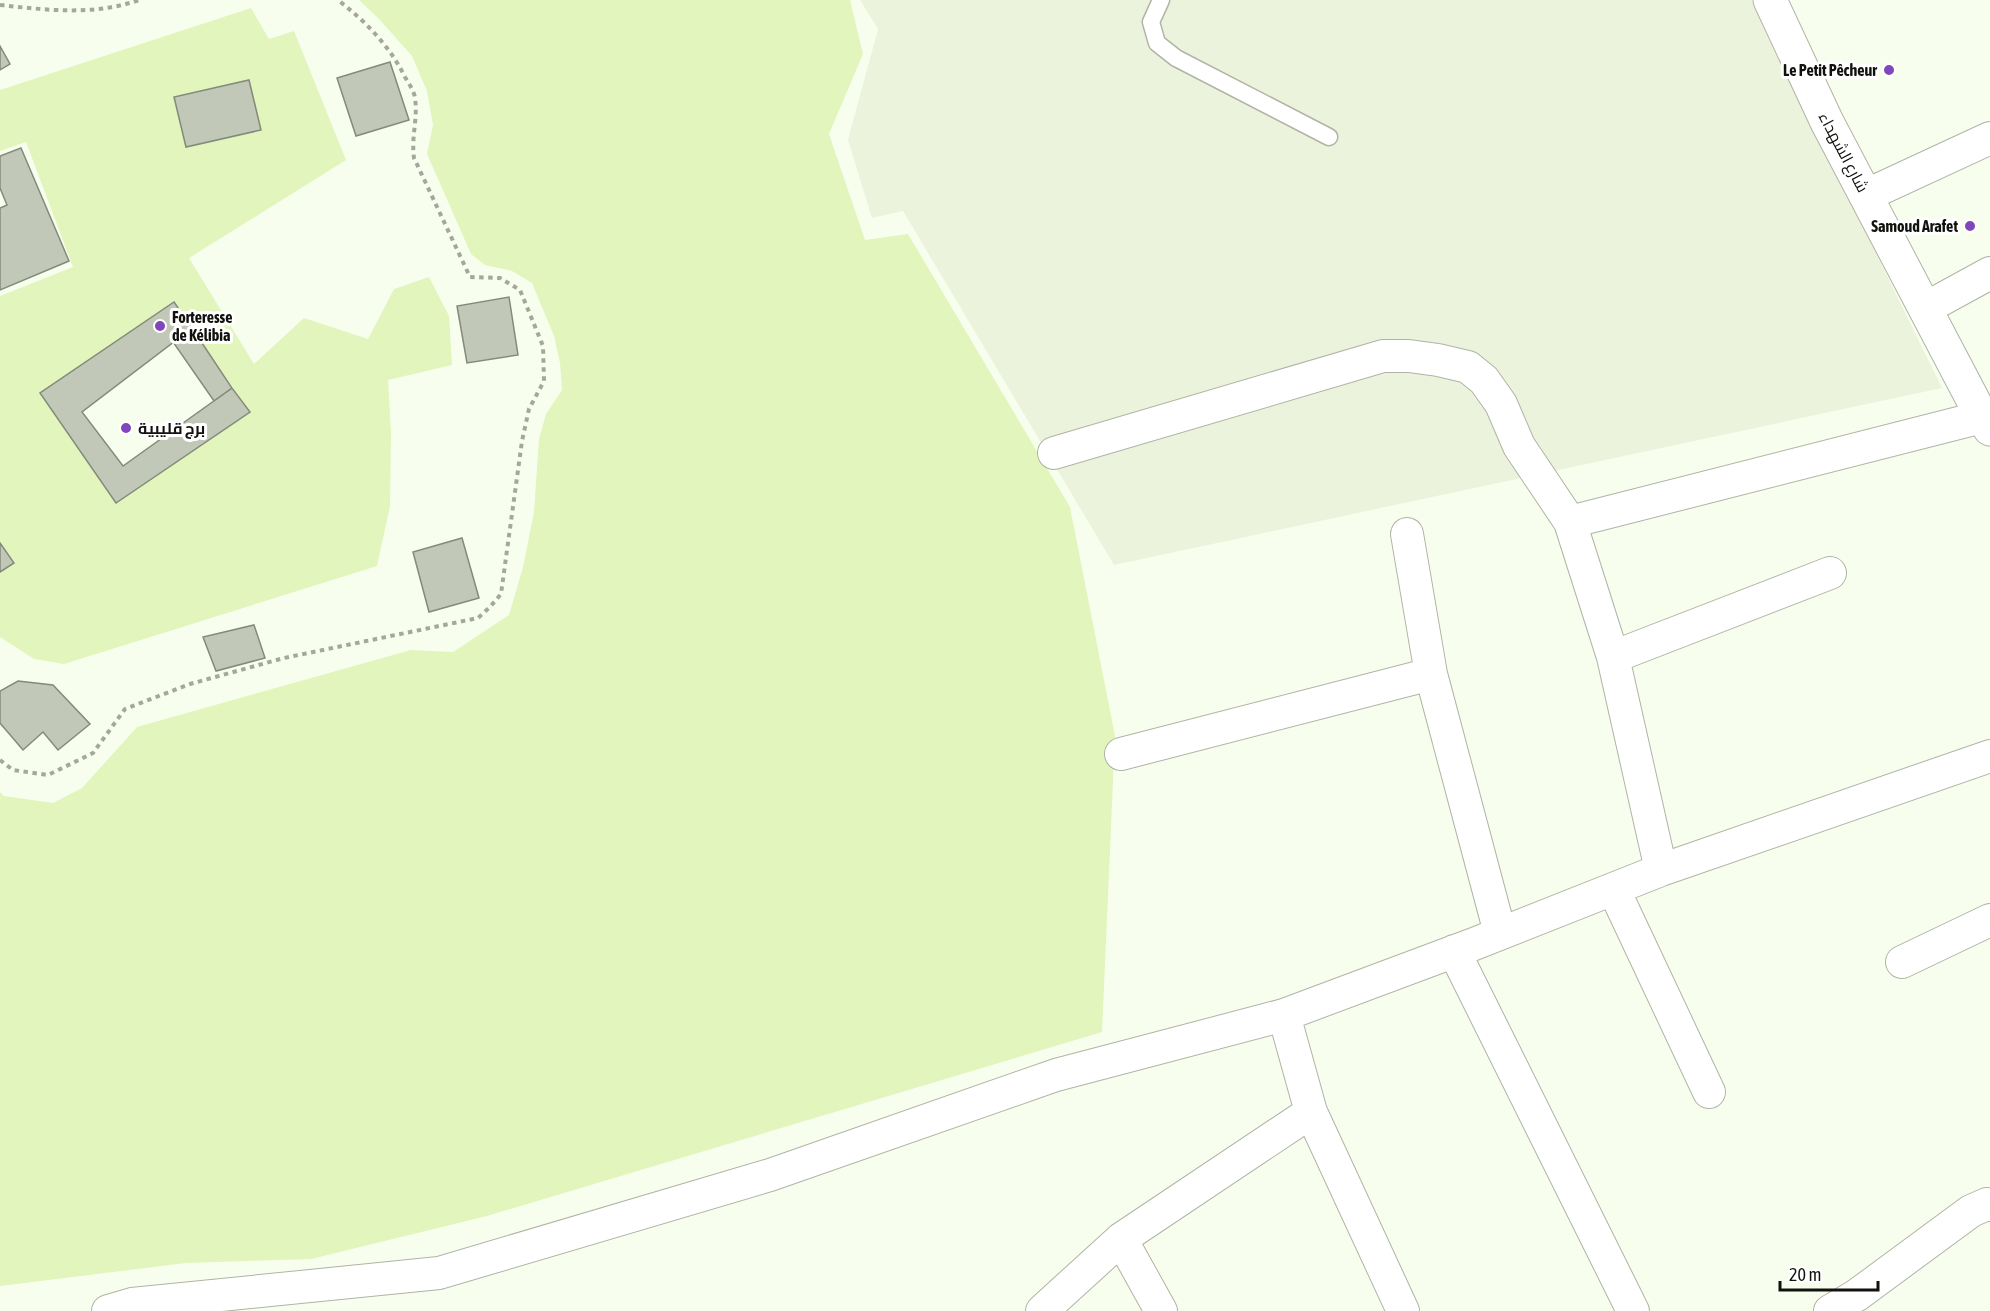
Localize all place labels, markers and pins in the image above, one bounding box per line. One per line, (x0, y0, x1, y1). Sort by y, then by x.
place label: Le Petit Pêcheur (1783, 61, 1877, 79)
marker: Le Petit Pêcheur (1882, 63, 1896, 77)
place label: Samoud Arafet (1871, 217, 1958, 235)
marker: Samoud Arafet (1963, 219, 1977, 233)
place label: Forteresse de Kélibia (172, 308, 232, 344)
marker: Forteresse de Kélibia (153, 319, 167, 333)
place label: برج قليبية (138, 419, 205, 439)
marker: برج قليبية (119, 421, 133, 435)

